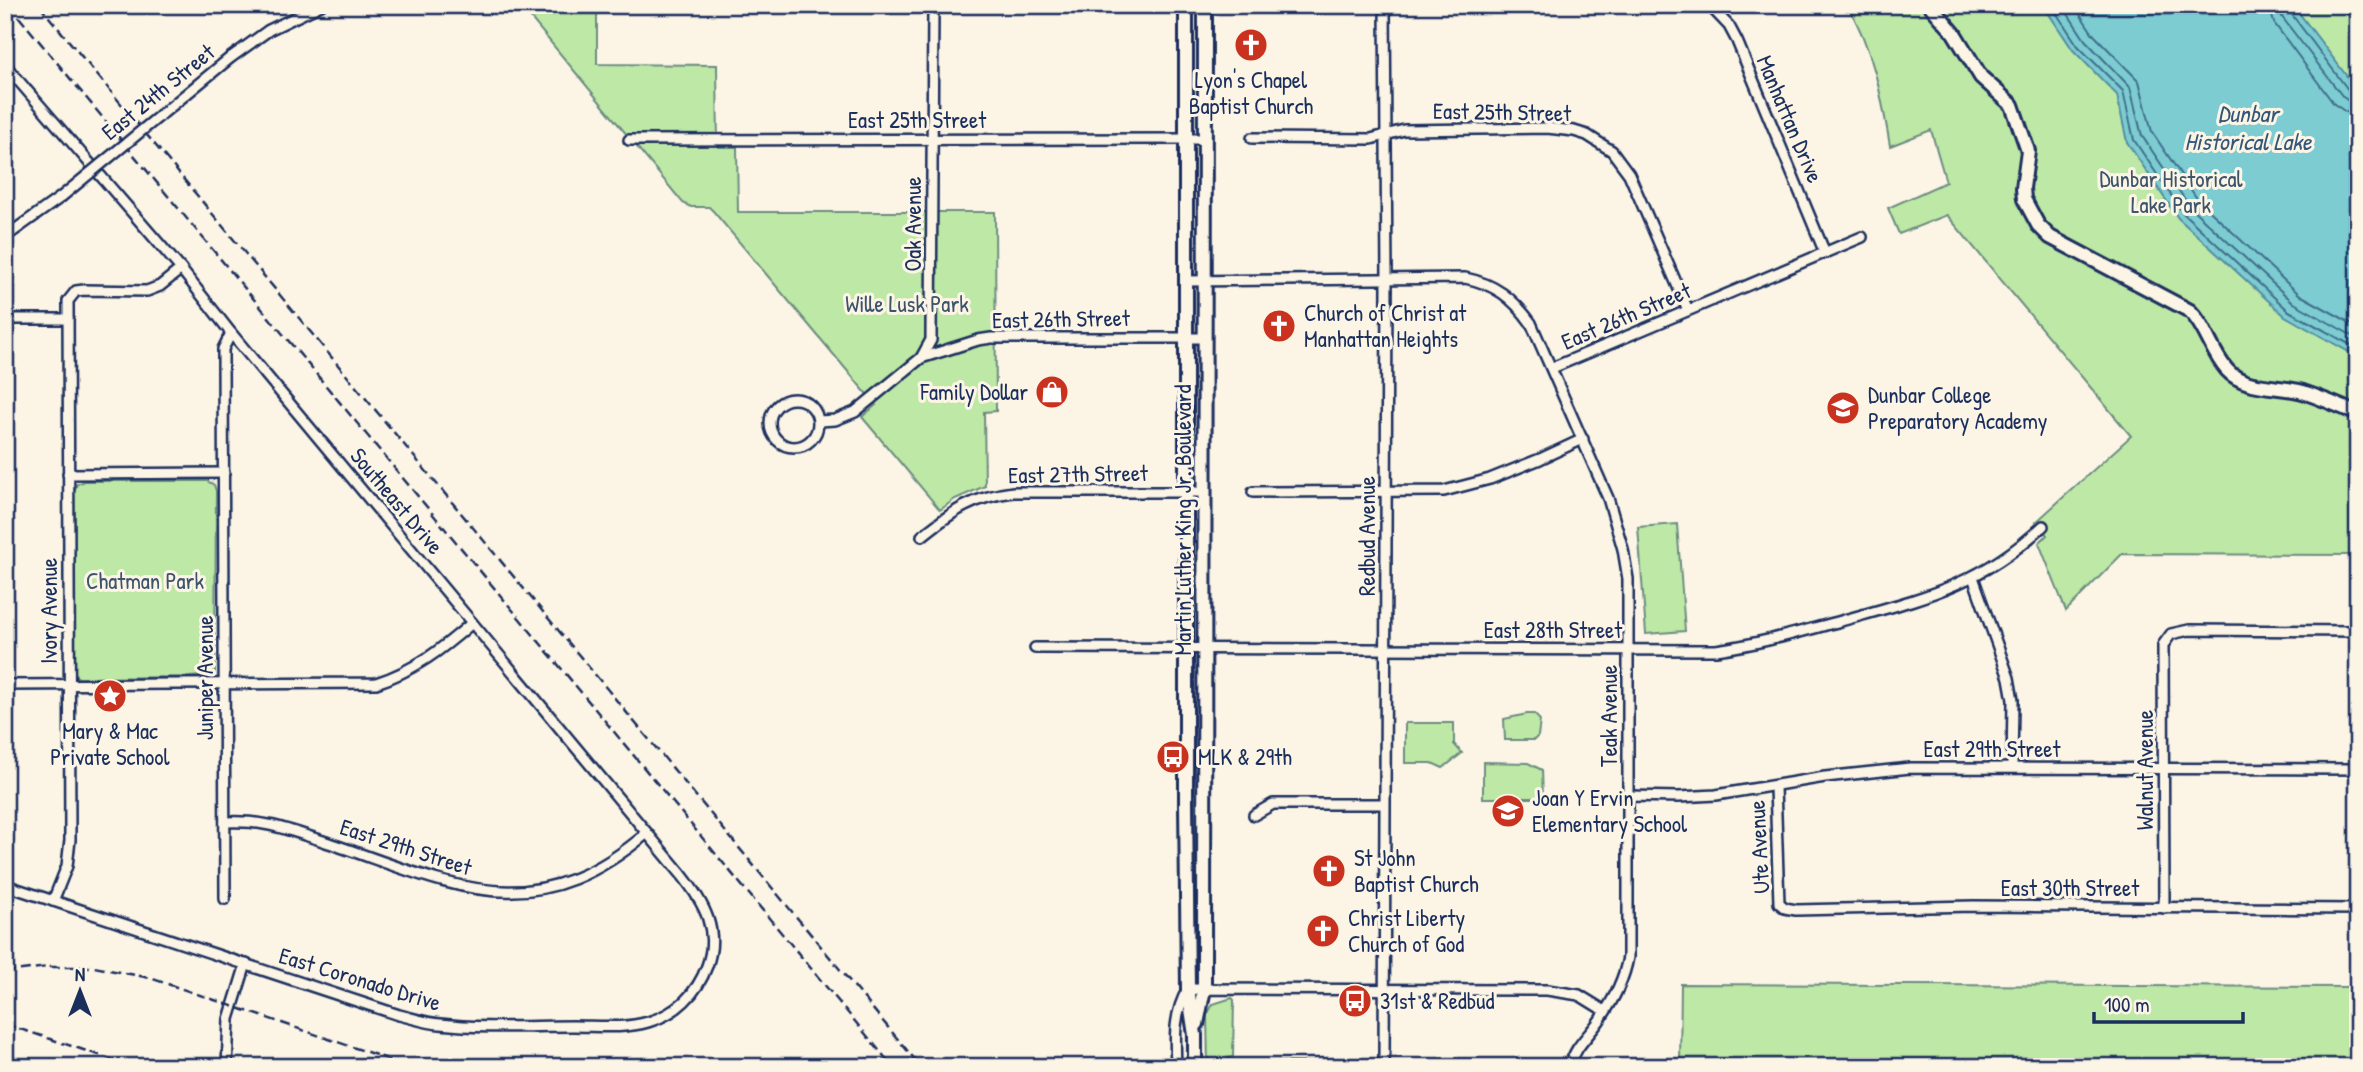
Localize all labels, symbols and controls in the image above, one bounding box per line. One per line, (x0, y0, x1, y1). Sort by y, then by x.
church icon: Lyon's Chapel Baptist Church (1232, 26, 1270, 64)
street label: East 24th Street (95, 36, 222, 147)
street label: Manhattan Drive (1750, 50, 1831, 187)
place label: Lyon's Chapel Baptist Church (1189, 64, 1314, 121)
street label: East 25th Street (1433, 95, 1572, 128)
water label: Dunbar Historical Lake (2185, 97, 2313, 157)
street label: East 25th Street (848, 104, 987, 135)
park label: Dunbar Historical Lake Park (2099, 163, 2243, 220)
street label: Oak Avenue (897, 177, 928, 271)
street label: East 26th Street (1556, 274, 1696, 357)
park label: Wille Lusk Park (845, 288, 969, 319)
place label: Church of Christ at Manhattan Heights (1304, 297, 1467, 354)
street label: East 26th Street (992, 302, 1131, 335)
church icon: Church of Christ at Manhattan Heights (1260, 307, 1298, 345)
shop icon: Family Dollar (1033, 373, 1071, 411)
place label: Family Dollar (919, 376, 1028, 407)
place label: Dunbar College Preparatory Academy (1868, 379, 2048, 436)
street label: Martin Luther King Jr. Boulevard (1167, 384, 1198, 656)
school or university icon: Dunbar College Preparatory Academy (1824, 389, 1862, 427)
street label: Southeast Drive (344, 441, 451, 560)
street label: East 27th Street (1008, 457, 1149, 490)
street label: Redbud Avenue (1351, 476, 1382, 596)
street label: Ivory Avenue (33, 558, 64, 664)
park label: Chatman Park (86, 565, 204, 596)
street label: East 28th Street (1484, 614, 1623, 645)
street label: Juniper Avenue (189, 616, 220, 740)
street label: Teak Avenue (1593, 665, 1624, 767)
place icon: Mary & Mac Private School (91, 677, 129, 715)
street label: Walnut Avenue (2129, 710, 2160, 830)
place label: Mary & Mac Private School (50, 715, 171, 772)
street label: East 29th Street (1924, 733, 2062, 764)
bus stop icon: MLK & 29th (1154, 738, 1192, 776)
place label: MLK & 29th (1198, 741, 1292, 772)
place label: Joan Y Ervin Elementary School (1532, 782, 1688, 839)
school or university icon: Joan Y Ervin Elementary School (1489, 792, 1527, 830)
street label: Ute Avenue (1741, 800, 1776, 894)
street label: East 29th Street (336, 811, 477, 883)
place label: St John Baptist Church (1354, 842, 1479, 899)
church icon: St John Baptist Church (1310, 852, 1348, 890)
street label: East 30th Street (2001, 872, 2140, 903)
place label: Christ Liberty Church of God (1348, 902, 1465, 959)
church icon: Christ Liberty Church of God (1304, 912, 1342, 950)
street label: East Coronado Drive (276, 939, 445, 1018)
north arrow (46, 956, 116, 1026)
text: N (75, 961, 85, 987)
scale bar (2094, 981, 2242, 1025)
bus stop icon: 31st & Redbud (1336, 982, 1374, 1020)
place label: 31st & Redbud (1380, 985, 1494, 1016)
text: 100 m (2104, 990, 2150, 1019)

